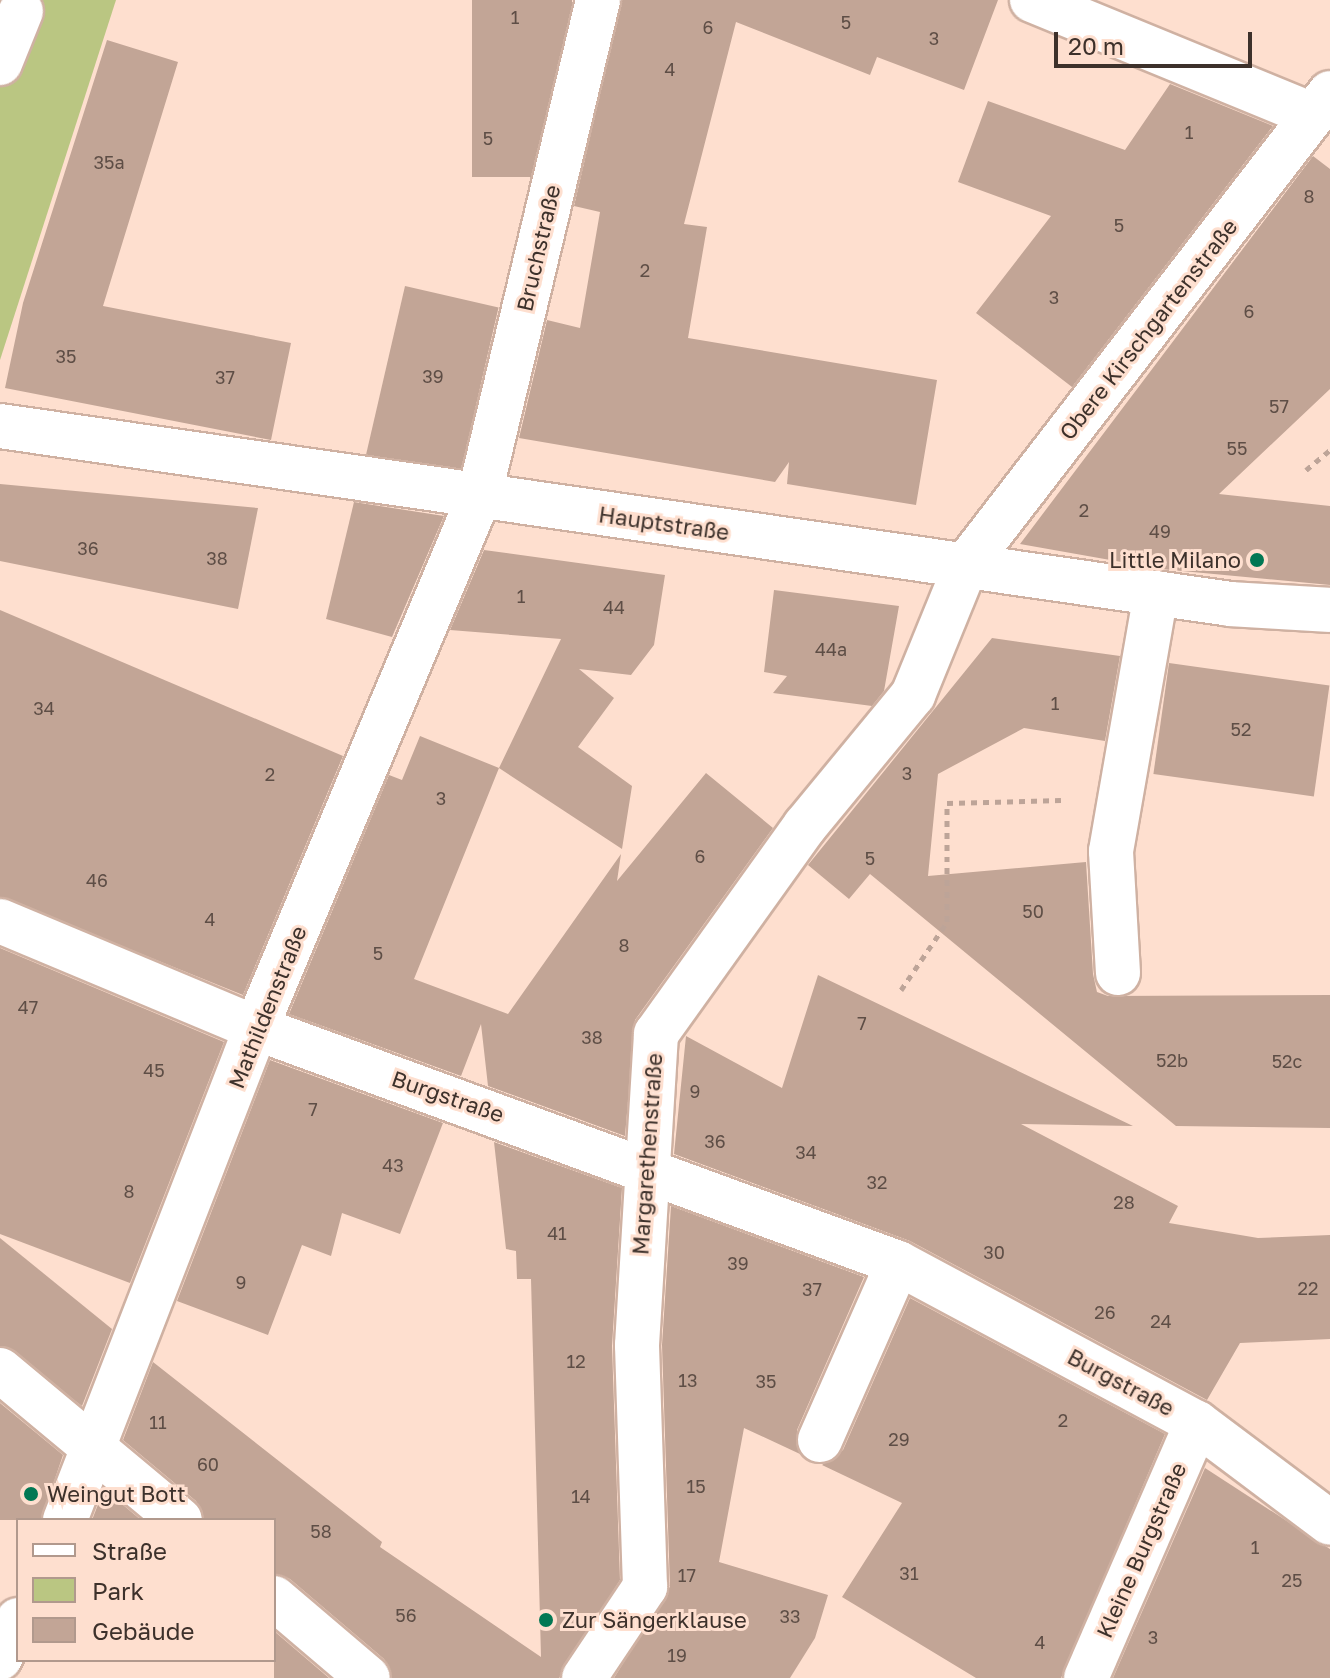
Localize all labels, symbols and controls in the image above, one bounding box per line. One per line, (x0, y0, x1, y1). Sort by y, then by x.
house number: 1 (511, 6, 519, 28)
house number: 5 (841, 11, 851, 33)
house number: 6 (703, 16, 713, 38)
scale bar (1058, 16, 1256, 66)
house number: 3 (929, 27, 939, 49)
text: 20 m (1068, 31, 1124, 60)
house number: 4 (665, 58, 675, 80)
house number: 1 (1185, 121, 1193, 143)
house number: 5 (483, 127, 493, 149)
house number: 35a (93, 151, 125, 173)
street label: Bruchstraße (511, 182, 565, 314)
house number: 8 (1304, 185, 1314, 207)
street label: Obere Kirschgartenstraße (1054, 213, 1242, 445)
house number: 5 (1114, 214, 1124, 236)
house number: 2 (640, 259, 650, 281)
house number: 3 (1049, 286, 1059, 308)
house number: 6 (1244, 300, 1254, 322)
house number: 35 (56, 345, 76, 367)
house number: 39 (422, 365, 444, 387)
house number: 37 (215, 366, 235, 388)
house number: 57 (1269, 395, 1289, 417)
house number: 55 (1227, 437, 1247, 459)
house number: 2 (1079, 499, 1089, 521)
street label: Hauptstraße (597, 501, 731, 545)
house number: 49 (1149, 520, 1171, 542)
house number: 36 (77, 537, 99, 559)
house number: 38 (206, 547, 228, 569)
place label: Little Milano (1109, 547, 1241, 573)
marker: Little Milano (1248, 551, 1266, 569)
house number: 1 (517, 585, 525, 607)
house number: 44 (603, 596, 625, 618)
house number: 44a (815, 638, 847, 660)
house number: 1 (1051, 692, 1059, 714)
house number: 34 (33, 697, 55, 719)
house number: 52 (1231, 718, 1251, 740)
house number: 3 (902, 762, 912, 784)
house number: 2 (265, 763, 275, 785)
house number: 3 (436, 787, 446, 809)
house number: 6 (695, 845, 705, 867)
house number: 5 (865, 847, 875, 869)
house number: 46 (86, 869, 108, 891)
house number: 50 (1022, 900, 1044, 922)
house number: 4 (205, 908, 215, 930)
street label: Mathildenstraße (222, 922, 312, 1092)
house number: 8 (619, 934, 629, 956)
house number: 5 (373, 942, 383, 964)
house number: 47 (18, 996, 38, 1018)
house number: 7 (857, 1012, 867, 1034)
house number: 38 (581, 1026, 603, 1048)
house number: 52b (1156, 1049, 1188, 1071)
house number: 52c (1272, 1050, 1302, 1072)
street label: Margarethenstraße (627, 1052, 667, 1256)
house number: 45 (143, 1059, 165, 1081)
street label: Burgstraße (389, 1065, 507, 1127)
house number: 9 (690, 1080, 700, 1102)
house number: 7 (308, 1098, 318, 1120)
house number: 36 (704, 1130, 726, 1152)
house number: 34 (795, 1141, 817, 1163)
house number: 43 (382, 1154, 404, 1176)
house number: 32 (867, 1171, 887, 1193)
house number: 8 (124, 1180, 134, 1202)
house number: 28 (1113, 1191, 1135, 1213)
house number: 41 (547, 1222, 567, 1244)
house number: 30 (983, 1241, 1005, 1263)
house number: 39 (727, 1252, 749, 1274)
house number: 9 (236, 1271, 246, 1293)
house number: 22 (1298, 1277, 1318, 1299)
house number: 37 (802, 1278, 822, 1300)
house number: 26 (1094, 1301, 1116, 1323)
house number: 24 (1150, 1310, 1172, 1332)
street label: Burgstraße (1063, 1343, 1179, 1421)
house number: 12 (566, 1350, 586, 1372)
house number: 13 (678, 1369, 698, 1391)
house number: 35 (756, 1370, 776, 1392)
house number: 2 (1058, 1409, 1068, 1431)
house number: 11 (149, 1411, 167, 1433)
house number: 29 (888, 1428, 910, 1450)
house number: 60 (197, 1453, 219, 1475)
street label: Kleine Burgstraße (1091, 1458, 1191, 1642)
house number: 15 (686, 1475, 706, 1497)
place label: Weingut Bott (47, 1481, 186, 1507)
marker: Weingut Bott (22, 1485, 40, 1503)
house number: 14 (571, 1485, 591, 1507)
legend (16, 1518, 276, 1662)
house number: 58 (310, 1520, 332, 1542)
text: Straße (92, 1536, 167, 1565)
house number: 1 (1251, 1536, 1259, 1558)
house number: 31 (899, 1562, 919, 1584)
house number: 17 (678, 1564, 696, 1586)
house number: 25 (1282, 1569, 1302, 1591)
text: Park (92, 1576, 144, 1605)
house number: 56 (395, 1604, 417, 1626)
house number: 33 (779, 1605, 801, 1627)
place label: Zur Sängerklause (562, 1607, 747, 1633)
marker: Zur Sängerklause (537, 1611, 555, 1629)
text: Gebäude (92, 1616, 194, 1645)
house number: 3 (1148, 1626, 1158, 1648)
house number: 4 (1035, 1631, 1045, 1653)
house number: 19 (667, 1644, 687, 1666)

